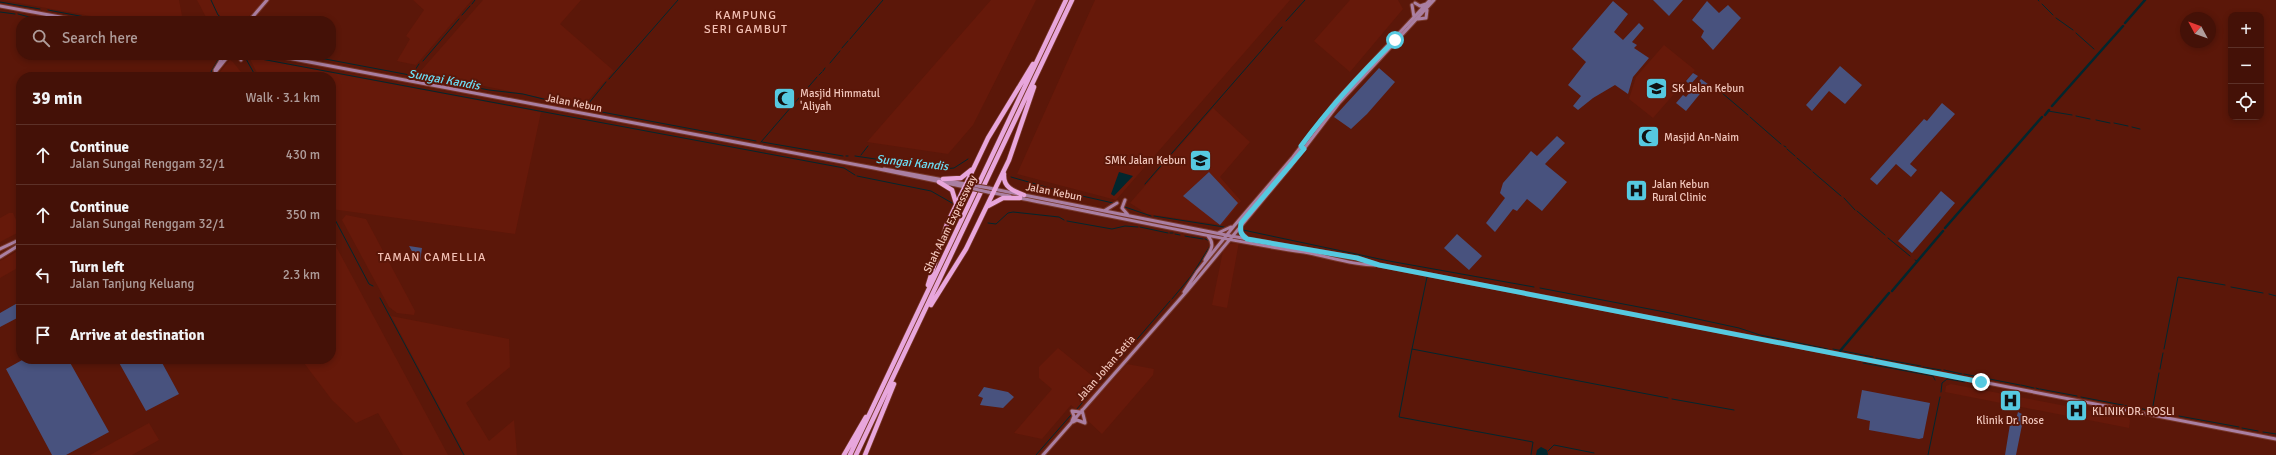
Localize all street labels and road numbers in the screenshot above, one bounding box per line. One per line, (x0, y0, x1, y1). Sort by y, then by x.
street label: Jalan Kebun (545, 91, 603, 115)
street label: Shah Alam Expressway (921, 172, 980, 275)
street label: Jalan Kebun (1025, 180, 1083, 204)
street label: Jalan Johan Setia (1074, 332, 1138, 403)

